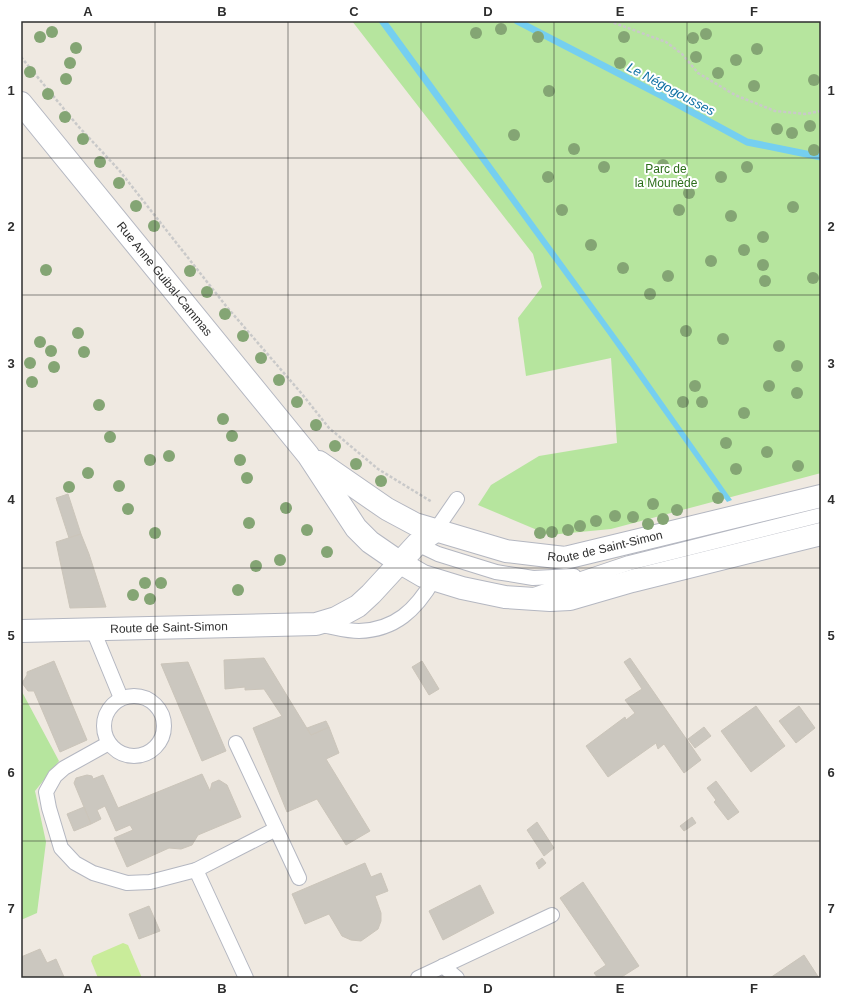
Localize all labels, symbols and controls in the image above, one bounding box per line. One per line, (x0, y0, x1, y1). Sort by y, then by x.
text: A (83, 4, 93, 19)
text: B (217, 4, 227, 19)
text: C (349, 4, 359, 19)
text: D (483, 4, 493, 19)
text: E (616, 4, 625, 19)
text: F (750, 4, 758, 19)
water label: Le Négogousses (624, 59, 718, 119)
text: 1 (7, 83, 15, 98)
text: 1 (827, 83, 835, 98)
park label: Parc de la Mounède (635, 162, 698, 190)
text: 2 (7, 219, 15, 234)
street label: Rue Anne Guibal-Cammas (114, 219, 215, 339)
text: 2 (827, 219, 835, 234)
text: 3 (7, 356, 15, 371)
text: 3 (827, 356, 835, 371)
text: 4 (7, 492, 15, 507)
text: 4 (827, 492, 835, 507)
street label: Route de Saint-Simon (547, 528, 664, 565)
street label: Route de Saint-Simon (110, 619, 228, 636)
text: 5 (7, 628, 15, 643)
text: 5 (827, 628, 835, 643)
text: 6 (7, 765, 15, 780)
text: 6 (827, 765, 835, 780)
text: 7 (7, 901, 15, 916)
text: 7 (827, 901, 835, 916)
text: A (83, 981, 93, 996)
text: B (217, 981, 227, 996)
text: C (349, 981, 359, 996)
text: D (483, 981, 493, 996)
text: E (616, 981, 625, 996)
text: F (750, 981, 758, 996)

